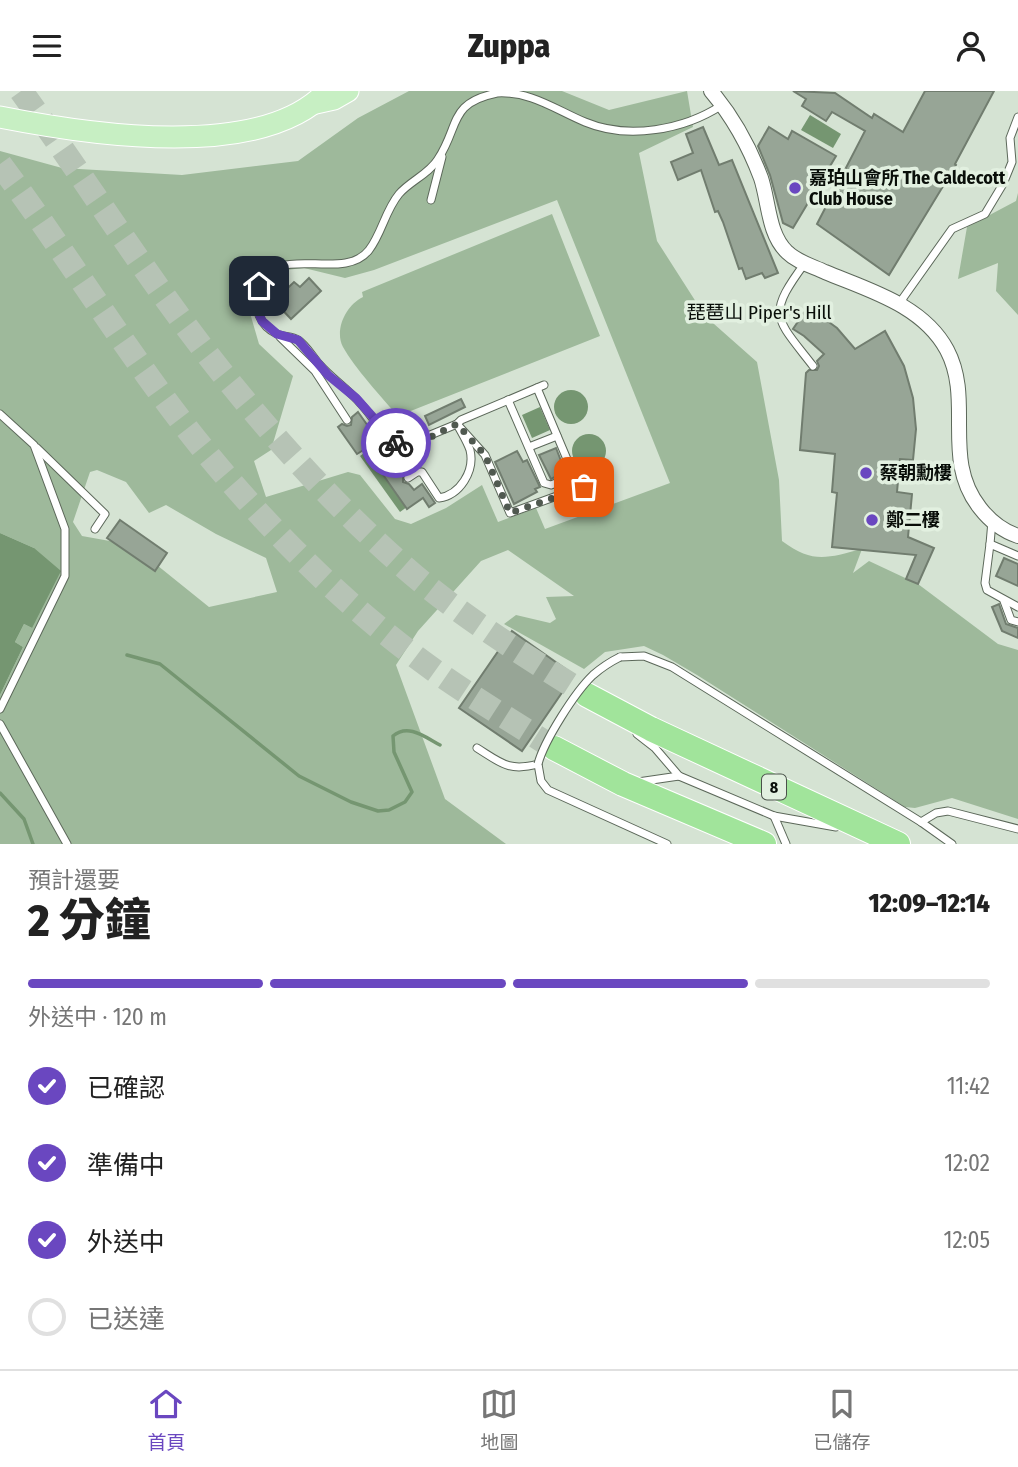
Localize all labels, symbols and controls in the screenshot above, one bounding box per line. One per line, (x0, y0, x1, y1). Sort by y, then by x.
icon: menu (28, 27, 66, 65)
text: Zuppa (468, 27, 550, 65)
icon: person (952, 27, 990, 65)
place label: 嘉珀山會所 The Caldecott Club House (809, 167, 1006, 210)
marker: 嘉珀山會所 The Caldecott Club House (787, 180, 803, 196)
pin (229, 256, 289, 316)
icon: home (240, 267, 278, 305)
district label: 琵琶山 Piper's Hill (687, 301, 831, 324)
courier (361, 408, 431, 478)
icon: bike (377, 424, 415, 462)
pin (554, 457, 614, 517)
place label: 蔡朝勳樓 (880, 462, 952, 484)
marker: 蔡朝勳樓 (858, 465, 874, 481)
icon: bag (565, 468, 603, 506)
place label: 鄭二樓 (886, 509, 940, 531)
marker: 鄭二樓 (864, 512, 880, 528)
road number: 8 (762, 775, 786, 799)
text: 預計還要 (28, 866, 120, 894)
text: 12:09–12:14 (868, 888, 990, 919)
text: 2 分鐘 (28, 893, 151, 948)
text: 外送中 · 120 m (28, 1003, 167, 1031)
icon: check (28, 1067, 66, 1105)
text: 11:42 (947, 1072, 990, 1100)
text: 已確認 (87, 1073, 165, 1104)
icon: check (28, 1144, 66, 1182)
text: 12:02 (944, 1149, 990, 1177)
text: 準備中 (87, 1150, 165, 1181)
icon: check (28, 1221, 66, 1259)
text: 12:05 (943, 1226, 990, 1254)
text: 外送中 (87, 1227, 165, 1258)
text: 已送達 (87, 1304, 165, 1335)
tab: 首頁 (147, 1385, 186, 1454)
tab: 地圖 (480, 1385, 519, 1454)
tab: 已儲存 (813, 1385, 871, 1454)

